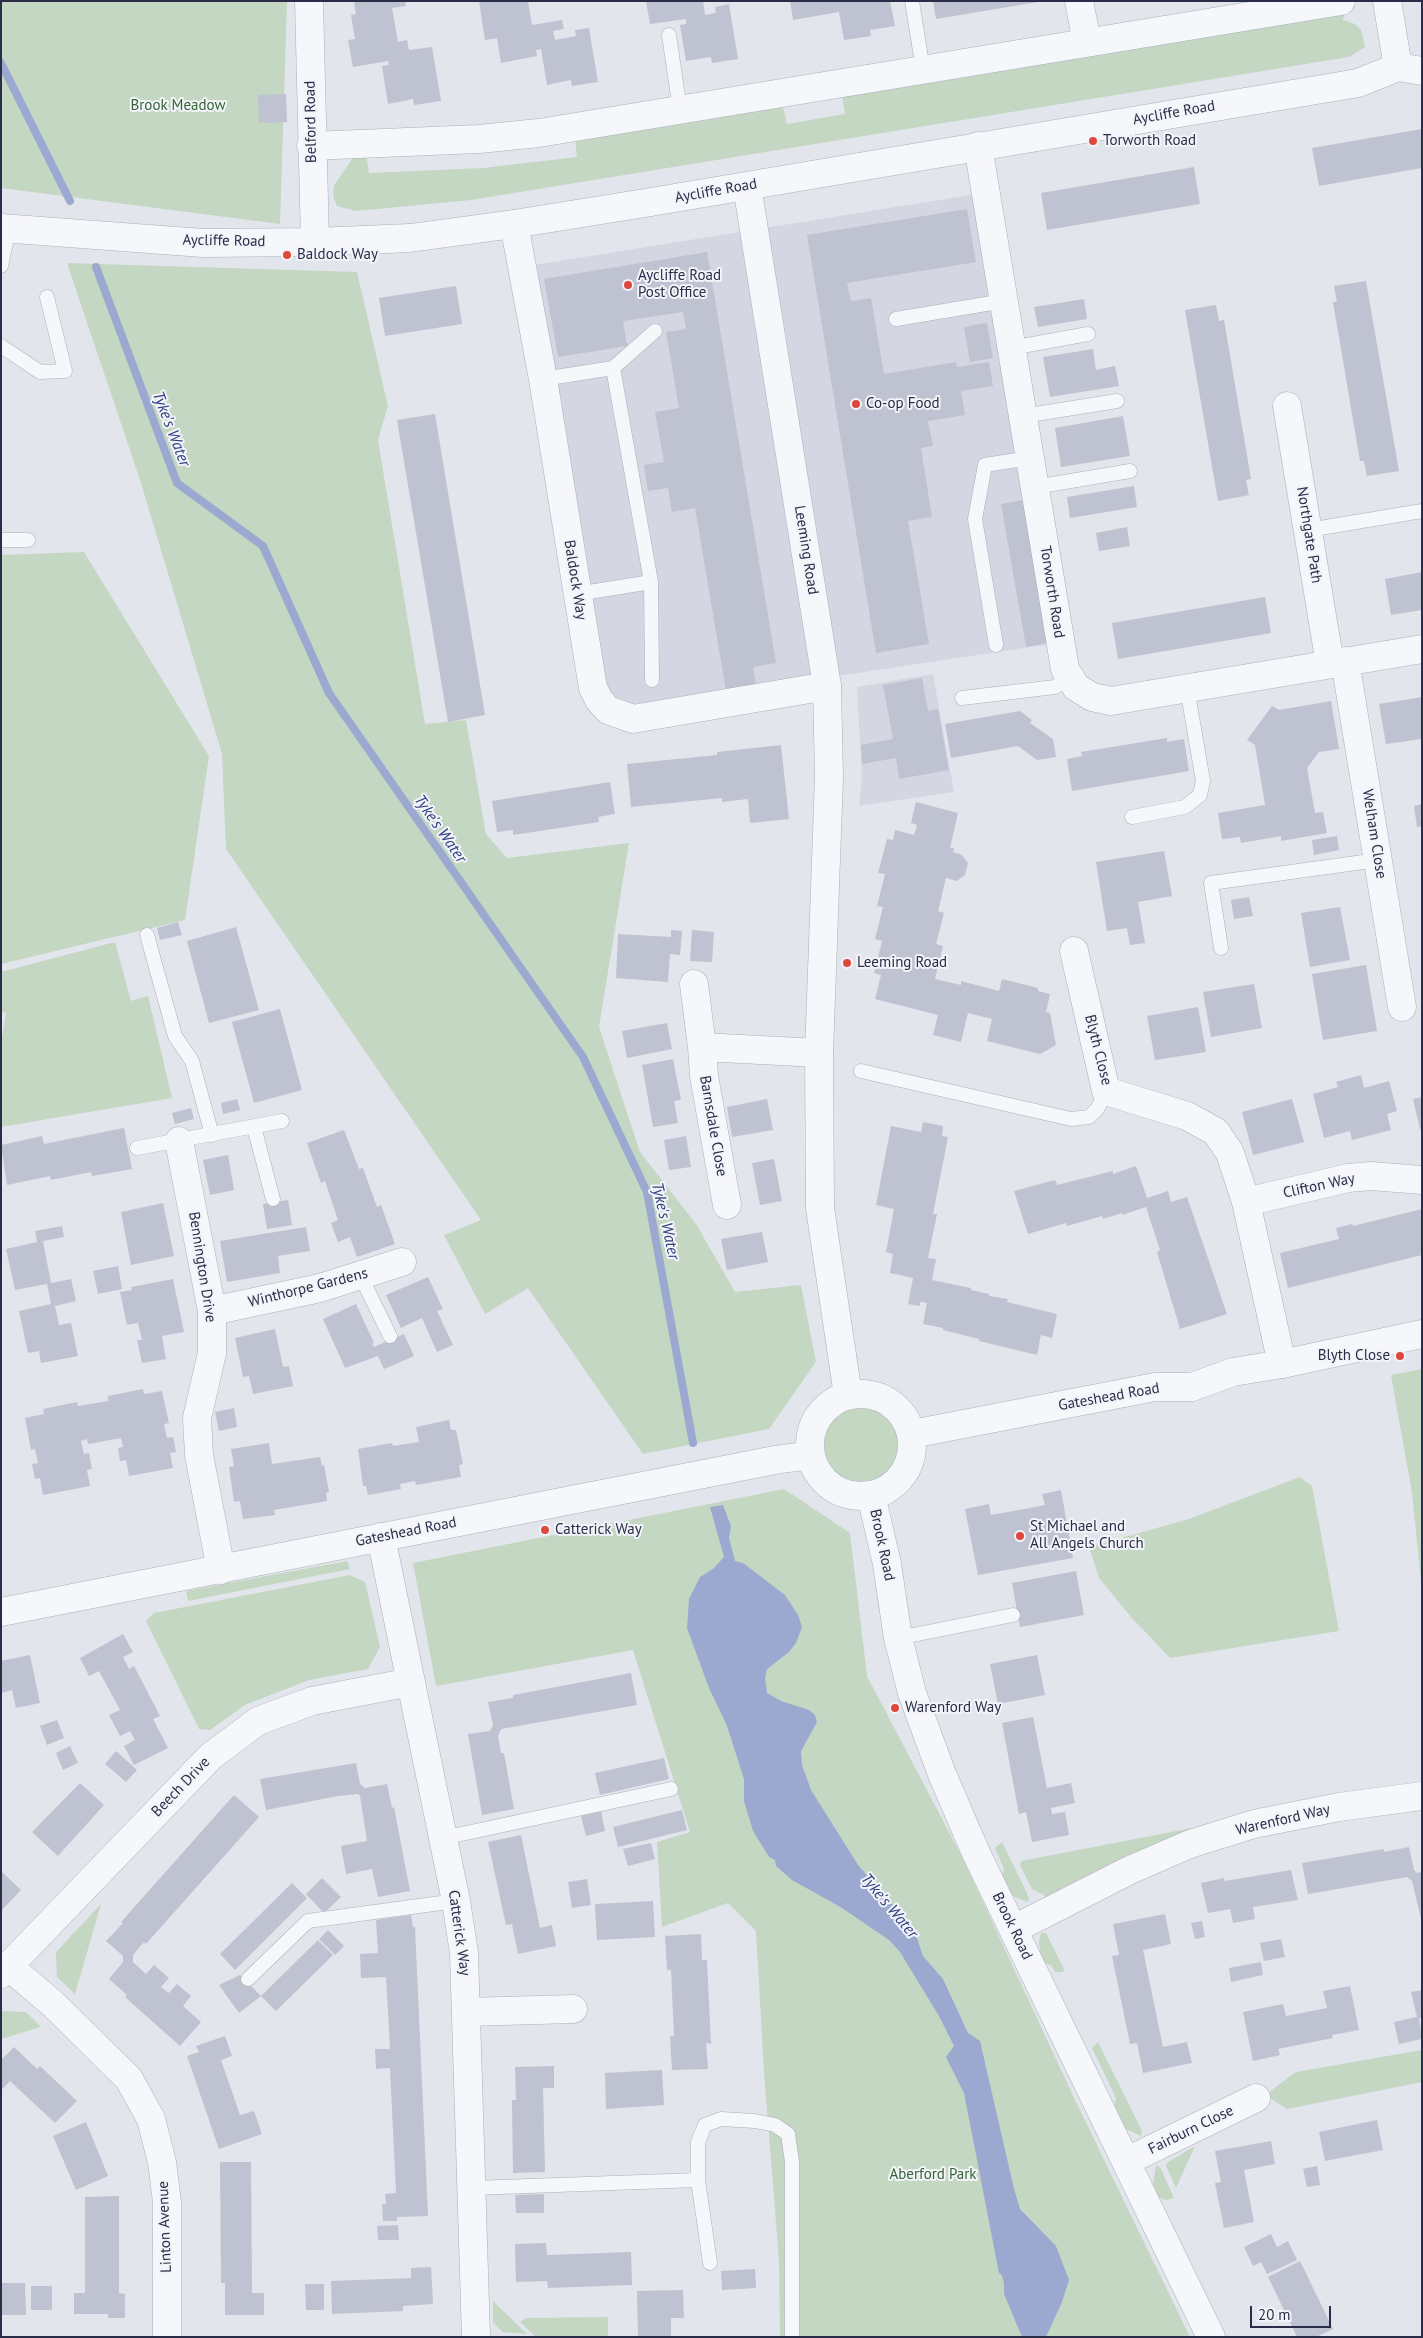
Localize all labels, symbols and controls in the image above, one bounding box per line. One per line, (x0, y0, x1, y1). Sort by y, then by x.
street label: Belford Road (301, 81, 321, 163)
park label: Brook Meadow (130, 97, 226, 115)
street label: Aycliffe Road (1132, 97, 1216, 129)
place label: Torworth Road (1103, 132, 1196, 150)
marker: Torworth Road (1087, 135, 1099, 147)
street label: Aycliffe Road (674, 175, 758, 207)
street label: Aycliffe Road (182, 231, 266, 251)
place label: Baldock Way (297, 246, 378, 264)
marker: Baldock Way (281, 249, 293, 261)
place label: Aycliffe Road Post Office (638, 267, 721, 302)
marker: Aycliffe Road Post Office (622, 279, 634, 291)
water label: Tyke's Water (148, 389, 194, 469)
place label: Co-op Food (866, 395, 940, 413)
marker: Co-op Food (850, 398, 862, 410)
street label: Northgate Path (1292, 485, 1326, 585)
street label: Leeming Road (790, 504, 822, 596)
street label: Baldock Way (560, 539, 590, 621)
street label: Torworth Road (1036, 545, 1068, 639)
street label: Welham Close (1358, 788, 1390, 880)
water label: Tyke's Water (410, 791, 470, 867)
place label: Leeming Road (857, 954, 947, 972)
marker: Leeming Road (841, 957, 853, 969)
street label: Blyth Close (1081, 1013, 1115, 1087)
street label: Barnsdale Close (695, 1074, 731, 1178)
street label: Clifton Way (1281, 1170, 1357, 1202)
water label: Tyke's Water (647, 1180, 683, 1262)
street label: Bennington Drive (184, 1210, 220, 1324)
street label: Winthorpe Gardens (246, 1264, 370, 1312)
place label: Blyth Close (1318, 1347, 1390, 1365)
marker: Blyth Close (1394, 1350, 1406, 1362)
street label: Gateshead Road (1057, 1379, 1161, 1415)
street label: Brook Road (866, 1507, 898, 1583)
street label: Gateshead Road (354, 1513, 458, 1551)
place label: St Michael and All Angels Church (1030, 1518, 1144, 1553)
place label: Catterick Way (555, 1521, 642, 1539)
marker: Catterick Way (539, 1524, 551, 1536)
marker: St Michael and All Angels Church (1014, 1530, 1026, 1542)
place label: Warenford Way (905, 1699, 1001, 1717)
marker: Warenford Way (889, 1702, 901, 1714)
street label: Beech Drive (148, 1753, 214, 1821)
street label: Warenford Way (1234, 1800, 1332, 1840)
water label: Tyke's Water (856, 1870, 922, 1942)
street label: Catterick Way (444, 1889, 474, 1977)
street label: Brook Road (988, 1889, 1036, 1963)
street label: Fairburn Close (1145, 2102, 1237, 2158)
park label: Aberford Park (889, 2166, 977, 2184)
street label: Linton Avenue (154, 2181, 176, 2273)
scale bar (1253, 2296, 1334, 2328)
text: 20 m (1258, 2305, 1291, 2324)

